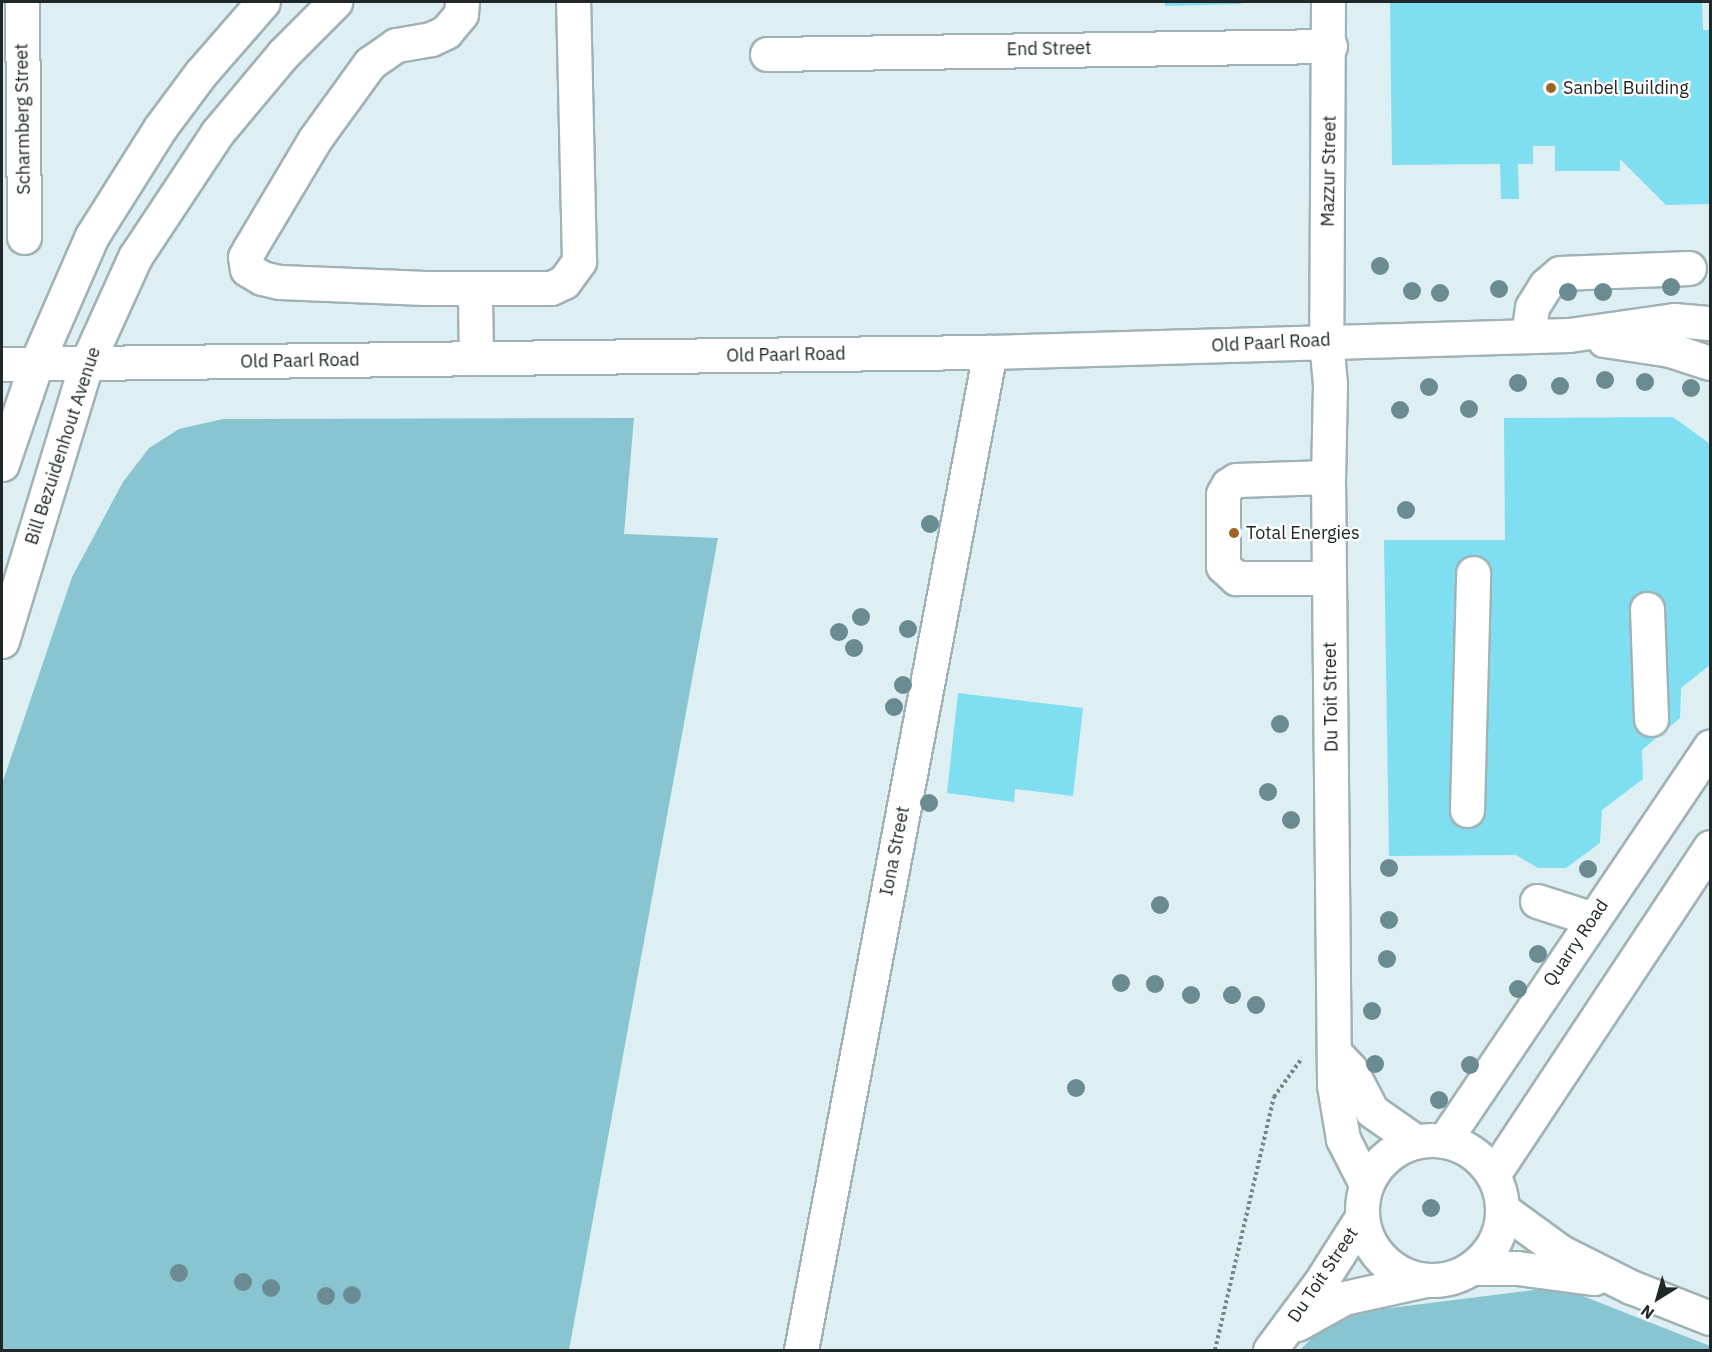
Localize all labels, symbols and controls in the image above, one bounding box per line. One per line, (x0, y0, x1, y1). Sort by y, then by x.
street label: End Street (1006, 37, 1092, 61)
street label: Scharmberg Street (11, 43, 35, 195)
place label: Sanbel Building (1563, 77, 1689, 99)
marker: Sanbel Building (1544, 81, 1558, 95)
street label: Mazzur Street (1317, 115, 1341, 227)
street label: Old Paarl Road (1211, 329, 1331, 357)
street label: Old Paarl Road (726, 343, 846, 367)
street label: Bill Bezuidenhout Avenue (21, 344, 105, 548)
street label: Old Paarl Road (240, 349, 360, 373)
place label: Total Energies (1246, 522, 1360, 544)
marker: Total Energies (1227, 526, 1241, 540)
street label: Du Toit Street (1319, 642, 1343, 752)
street label: Iona Street (876, 804, 914, 898)
street label: Quarry Road (1539, 895, 1613, 991)
street label: Du Toit Street (1283, 1223, 1363, 1327)
north arrow (1628, 1268, 1688, 1328)
text: N (1637, 1301, 1658, 1324)

